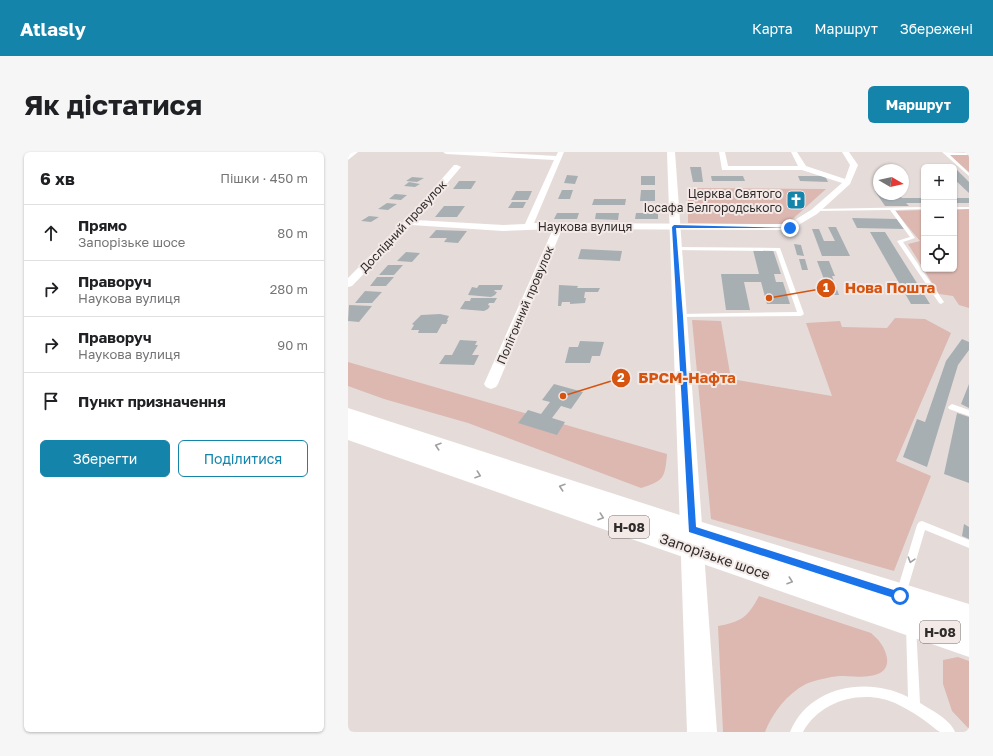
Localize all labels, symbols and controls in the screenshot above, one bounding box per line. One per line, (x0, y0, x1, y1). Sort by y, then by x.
text: Atlasly (20, 17, 86, 40)
text: Карта (752, 20, 793, 37)
text: Маршрут (815, 20, 878, 37)
text: Збережені (900, 20, 973, 37)
button: Маршрут (868, 86, 969, 123)
text: Як дістатися (24, 88, 202, 121)
north arrow (873, 164, 909, 200)
map controls (921, 164, 957, 272)
button: + (921, 164, 957, 200)
text: 6 хв (40, 168, 75, 189)
text: Пішки · 450 m (220, 170, 308, 186)
street label: Дослідний провулок (356, 177, 450, 275)
place label: Церква Святого Іосафа Белгородського (644, 186, 782, 215)
church icon: Церква Святого Іосафа Белгородського (785, 189, 807, 211)
button: − (921, 200, 957, 236)
text: Прямо (78, 216, 127, 234)
street label: Наукова вулиця (538, 219, 632, 234)
route end (781, 219, 799, 237)
icon: ahead (40, 222, 62, 244)
text: 80 m (277, 225, 308, 241)
text: Запорізьке шосе (78, 234, 185, 250)
button: locate (921, 236, 957, 272)
street label: Полігонний провулок (493, 243, 557, 366)
text: Праворуч (78, 272, 152, 290)
callout: Нова Пошта (816, 274, 943, 301)
icon: right (40, 278, 62, 300)
text: Нова Пошта (845, 278, 936, 296)
text: 1 (823, 280, 829, 295)
text: 280 m (270, 281, 308, 297)
text: Наукова вулиця (78, 290, 180, 306)
text: Праворуч (78, 328, 152, 346)
icon: right (40, 334, 62, 356)
text: 90 m (277, 337, 308, 353)
text: Наукова вулиця (78, 346, 180, 362)
callout: БРСМ-Нафта (611, 365, 744, 392)
text: БРСМ-Нафта (638, 368, 736, 386)
text: 2 (617, 370, 625, 385)
icon: arrive (40, 390, 62, 412)
text: Пункт призначення (78, 392, 226, 410)
button: Зберегти (40, 440, 170, 477)
button: Поділитися (178, 440, 308, 477)
one-way arrow (435, 442, 442, 451)
one-way arrow (474, 471, 481, 479)
one-way arrow (558, 483, 565, 491)
one-way arrow (597, 512, 604, 521)
road number: Н-08 (609, 516, 649, 538)
street label: Запорізьке шосе (658, 529, 772, 583)
one-way arrow (907, 557, 916, 564)
one-way arrow (787, 577, 794, 585)
route start (891, 587, 909, 605)
road number: Н-08 (920, 621, 960, 643)

